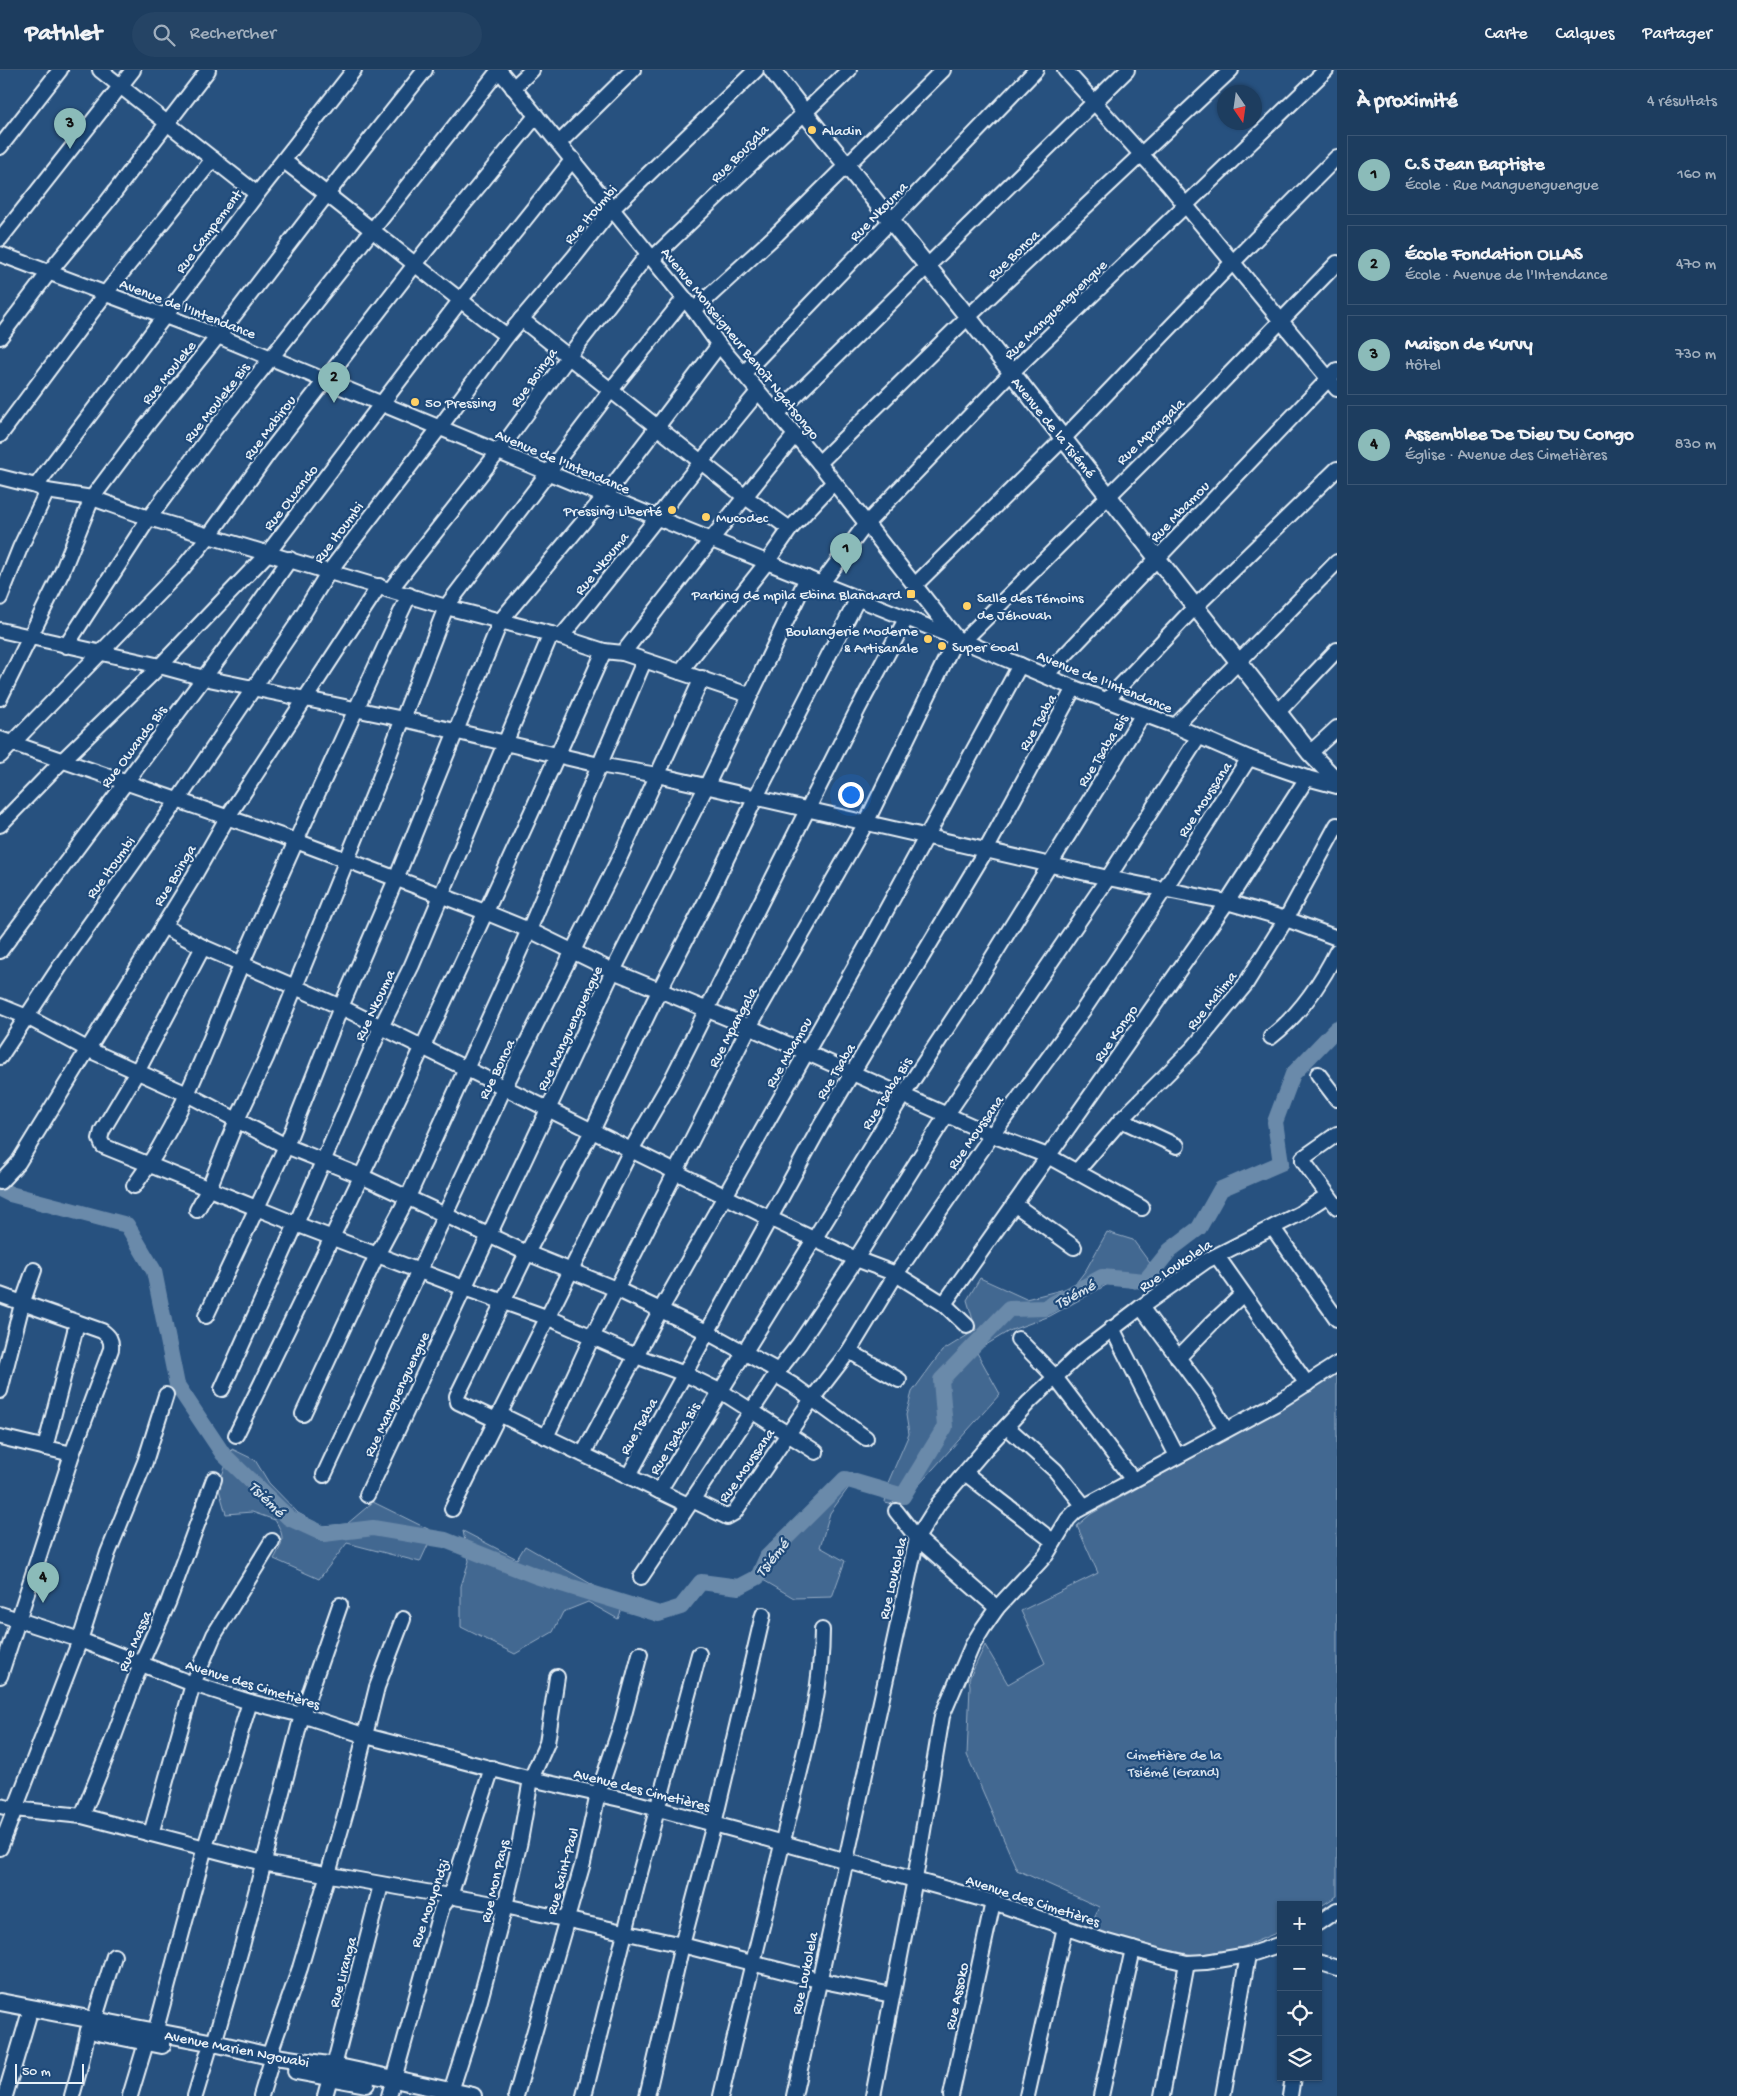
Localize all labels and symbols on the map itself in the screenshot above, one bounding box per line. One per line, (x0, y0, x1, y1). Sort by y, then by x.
north arrow (1217, 85, 1262, 130)
pin: 3 (54, 108, 86, 149)
street label: Rue Bouzala (707, 121, 774, 187)
place label: Aladin (822, 123, 862, 141)
marker: Aladin (806, 124, 818, 136)
street label: Rue Nkouma (846, 178, 913, 246)
street label: Rue Itoumbi (561, 182, 622, 249)
street label: Rue Campement (172, 185, 248, 278)
street label: Rue Bonoa (984, 226, 1045, 284)
street label: Avenue Monseigneur Benoît Ngatsongo (656, 244, 823, 444)
street label: Rue Manguenguengue (1001, 256, 1112, 364)
street label: Avenue de l'Intendance (117, 276, 258, 344)
street label: Rue Mouleke (138, 338, 201, 409)
street label: Rue Boinga (507, 344, 563, 411)
street label: Rue Mouleke Bis (181, 359, 255, 447)
pin: 2 (318, 362, 350, 403)
street label: Avenue de la Tsiémé (1006, 374, 1099, 483)
street label: Rue Mabirou (240, 392, 301, 464)
place label: 50 Pressing (425, 395, 496, 413)
street label: Rue Mpangala (1114, 395, 1190, 469)
marker: 50 Pressing (409, 396, 421, 408)
street label: Avenue de l'Intendance (492, 426, 633, 499)
street label: Rue Owando (260, 461, 323, 535)
street label: Rue Mbamou (1147, 478, 1214, 547)
street label: Rue Itoumbi (311, 499, 369, 568)
place label: Pressing Liberté (563, 503, 662, 521)
marker: Pressing Liberté (666, 504, 678, 516)
place label: Mucodec (716, 510, 769, 528)
marker: Mucodec (700, 511, 712, 523)
street label: Rue Nkouma (571, 528, 634, 600)
pin: 1 (830, 533, 862, 574)
place label: Parking de mpila Ebina Blanchard (691, 587, 902, 605)
marker: Parking de mpila Ebina Blanchard (905, 588, 917, 600)
place label: Salle des Témoins de Jéhovah (977, 590, 1084, 625)
marker: Salle des Témoins de Jéhovah (961, 600, 973, 612)
place label: Boulangerie Moderne & Artisanale (785, 623, 918, 658)
marker: Boulangerie Moderne & Artisanale (922, 633, 934, 645)
place label: Super Goal (952, 639, 1019, 657)
marker: Super Goal (936, 640, 948, 652)
street label: Avenue de l'Intendance (1034, 647, 1175, 718)
street label: Rue Tsaba (1016, 691, 1062, 754)
street label: Rue Owando Bis (98, 702, 172, 792)
street label: Rue Tsaba Bis (1074, 711, 1133, 791)
street label: Rue Moussana (1175, 758, 1237, 841)
your location (838, 782, 864, 808)
street label: Rue Itoumbi (83, 834, 140, 903)
street label: Rue Boinga (150, 841, 202, 910)
street label: Rue Manguenguengue (534, 963, 608, 1094)
street label: Rue Nkouma (351, 967, 400, 1044)
street label: Rue Malima (1183, 968, 1242, 1034)
street label: Rue Mpangala (705, 984, 763, 1071)
street label: Rue Kongo (1090, 1002, 1143, 1066)
street label: Rue Mbamou (762, 1015, 817, 1091)
street label: Rue Bonoa (475, 1036, 520, 1103)
street label: Rue Tsaba (813, 1040, 861, 1103)
street label: Rue Tsaba Bis (858, 1054, 917, 1134)
street label: Rue Moussana (945, 1092, 1009, 1174)
street label: Rue Loukolela (1136, 1236, 1217, 1297)
water label: Tsiémé (1052, 1276, 1101, 1315)
street label: Rue Manguenguengue (361, 1329, 435, 1460)
street label: Rue Tsaba (617, 1395, 663, 1458)
street label: Rue Tsaba Bis (646, 1399, 705, 1479)
street label: Rue Moussana (716, 1425, 780, 1507)
water label: Tsiémé (243, 1479, 289, 1524)
water label: Tsiémé (753, 1535, 796, 1582)
street label: Rue Loukolela (876, 1535, 912, 1621)
pin: 4 (27, 1562, 59, 1603)
street label: Rue Massa (115, 1608, 157, 1675)
street label: Avenue des Cimetières (183, 1657, 322, 1715)
park label: Cimetière de la Tsiémé (Grand) (1126, 1747, 1222, 1782)
street label: Avenue des Cimetières (572, 1765, 712, 1817)
street label: Rue Saint-Paul (544, 1826, 584, 1917)
street label: Rue Mon Pays (478, 1838, 514, 1925)
street label: Rue Mouyondzi (407, 1857, 454, 1950)
street label: Avenue des Cimetières (963, 1872, 1102, 1932)
street label: Rue Loukolela (788, 1930, 824, 2016)
street label: Rue Liranga (326, 1934, 362, 2010)
street label: Rue Assoko (942, 1961, 974, 2032)
street label: Avenue Marien Ngouabi (163, 2027, 311, 2073)
scale bar (15, 2061, 84, 2084)

